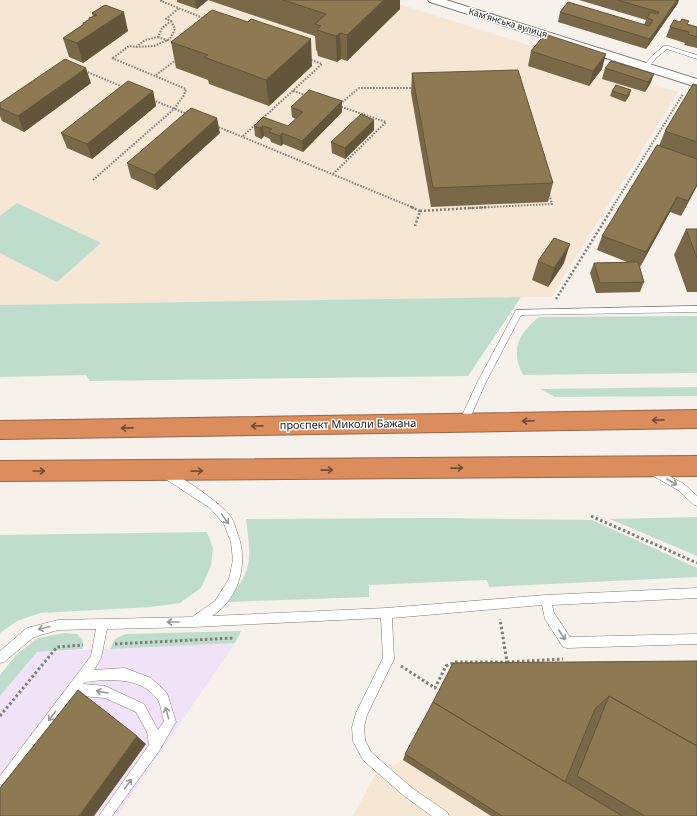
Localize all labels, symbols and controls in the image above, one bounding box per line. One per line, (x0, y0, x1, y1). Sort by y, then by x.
street label: Камʼянська вулиця (467, 4, 549, 41)
street label: проспект Миколи Бажана (280, 415, 416, 432)
one-way arrow (652, 416, 665, 423)
one-way arrow (522, 417, 535, 425)
one-way arrow (251, 422, 264, 429)
one-way arrow (121, 424, 134, 432)
one-way arrow (450, 464, 463, 472)
one-way arrow (320, 466, 333, 473)
one-way arrow (32, 467, 45, 475)
one-way arrow (190, 467, 203, 475)
one-way arrow (666, 479, 678, 487)
one-way arrow (221, 513, 229, 524)
one-way arrow (167, 618, 180, 626)
one-way arrow (38, 625, 51, 633)
one-way arrow (558, 629, 566, 640)
one-way arrow (96, 688, 109, 696)
one-way arrow (163, 706, 170, 719)
one-way arrow (47, 711, 56, 722)
one-way arrow (124, 779, 132, 790)

